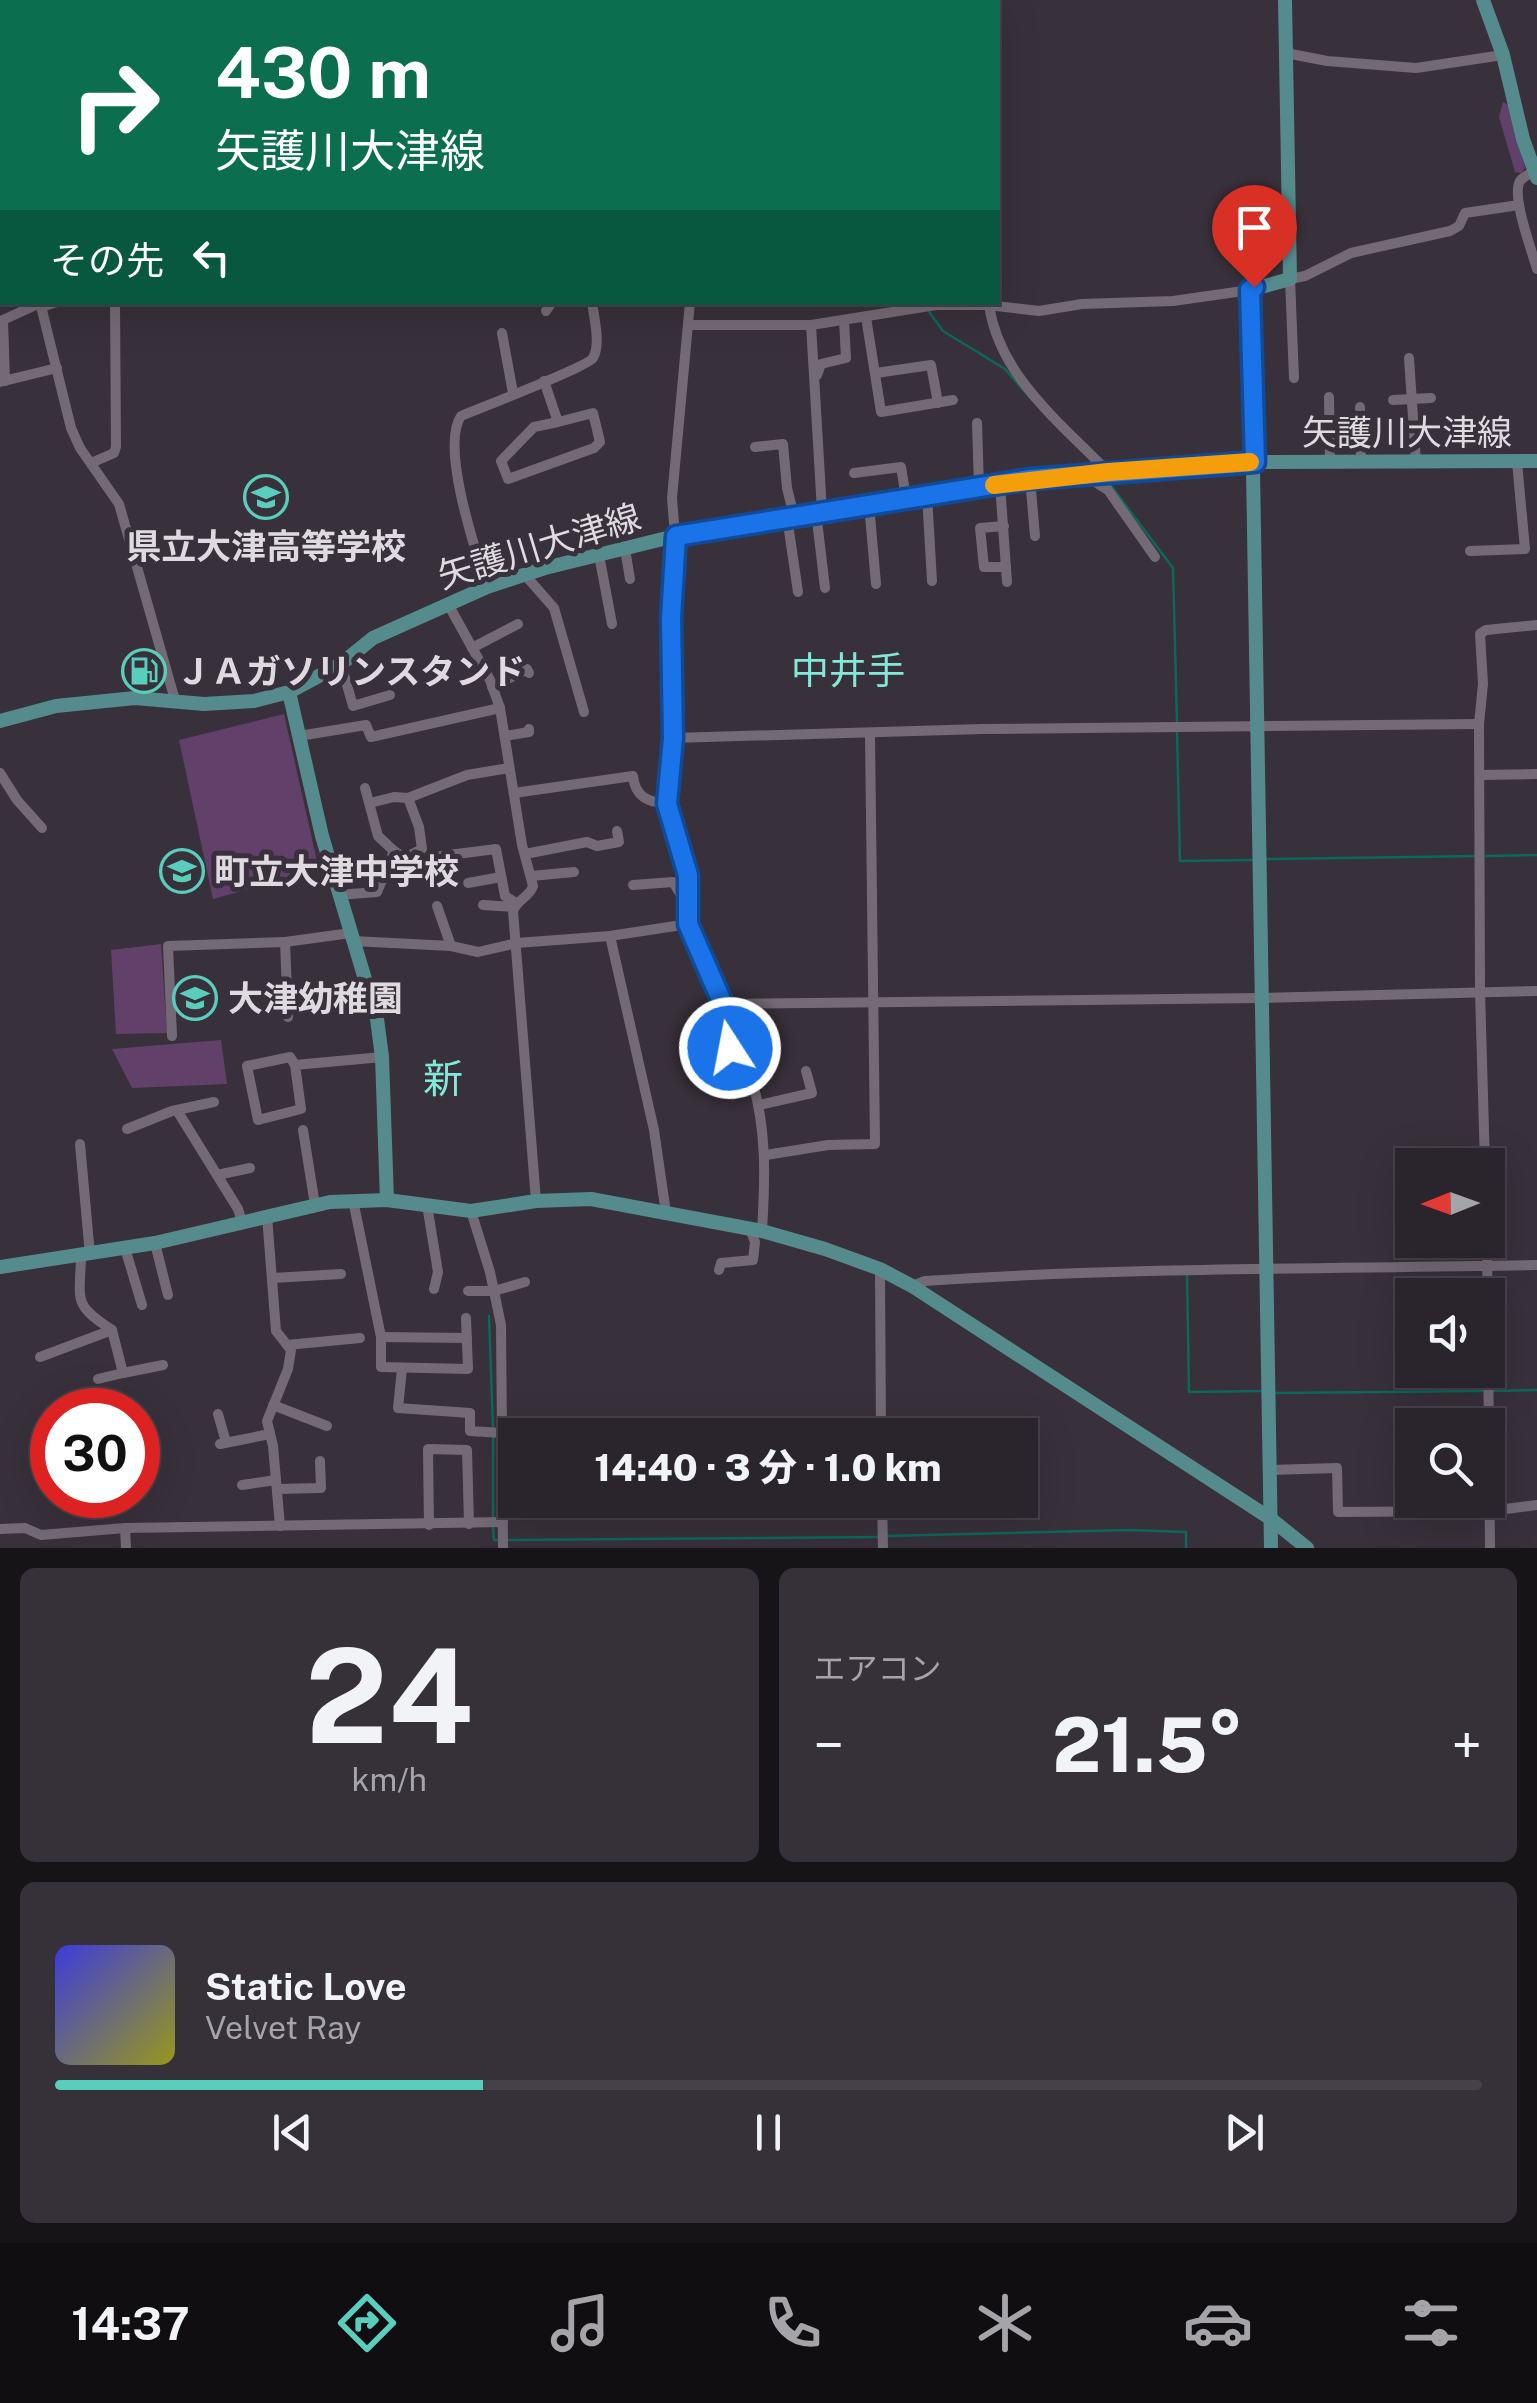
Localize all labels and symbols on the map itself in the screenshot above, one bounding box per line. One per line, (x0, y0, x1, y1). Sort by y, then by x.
pin (1212, 185, 1297, 288)
street label: 矢護川大津線 (1302, 412, 1512, 453)
school or university icon: 県立大津高等学校 (243, 474, 289, 520)
street label: 矢護川大津線 (433, 496, 645, 596)
place label: 県立大津高等学校 (126, 526, 406, 567)
fuel station icon: ＪＡガソリンスタンド (121, 648, 167, 694)
district label: 中井手 (791, 648, 905, 693)
place label: ＪＡガソリンスタンド (176, 651, 525, 692)
school or university icon: 町立大津中学校 (159, 848, 205, 894)
place label: 町立大津中学校 (214, 851, 459, 892)
school or university icon: 大津幼稚園 (172, 975, 218, 1021)
place label: 大津幼稚園 (228, 978, 403, 1019)
position arrow (678, 996, 782, 1100)
district label: 新 (423, 1055, 463, 1102)
north arrow (1395, 1148, 1505, 1258)
speed limit sign: 30 (30, 1388, 160, 1518)

